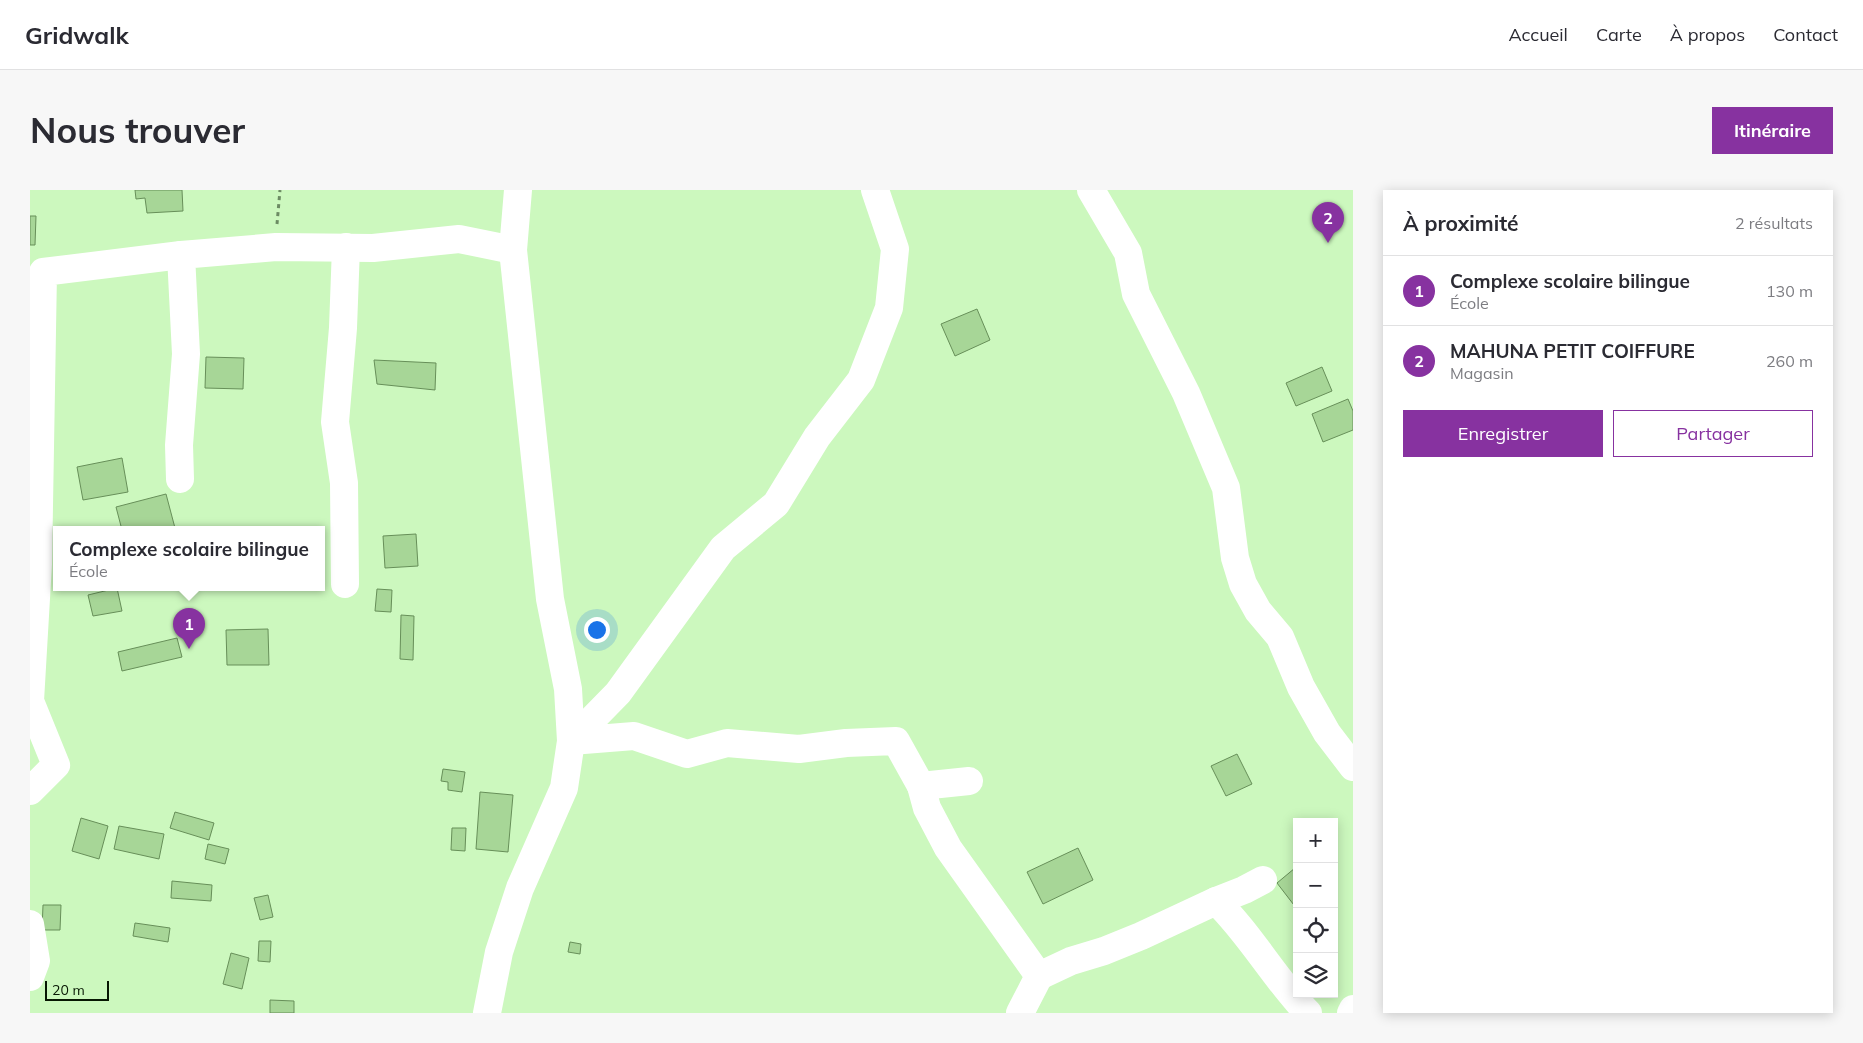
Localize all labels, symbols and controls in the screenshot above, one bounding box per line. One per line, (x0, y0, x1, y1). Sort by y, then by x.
text: Gridwalk (25, 20, 129, 50)
text: Accueil (1508, 23, 1568, 46)
text: Carte (1596, 23, 1642, 46)
text: À propos (1670, 23, 1745, 46)
text: Contact (1773, 23, 1838, 46)
button: Itinéraire (1712, 107, 1833, 154)
text: Nous trouver (30, 108, 245, 152)
pin: 2 (1312, 202, 1344, 243)
text: À proximité (1403, 210, 1519, 236)
text: 2 résultats (1735, 213, 1813, 233)
text: Complexe scolaire bilingue (1450, 269, 1690, 293)
text: 1 (1414, 281, 1424, 301)
text: 130 m (1766, 281, 1813, 301)
text: École (1450, 293, 1489, 313)
text: MAHUNA PETIT COIFFURE (1450, 339, 1695, 363)
text: 2 (1414, 351, 1424, 371)
text: 260 m (1766, 351, 1813, 371)
text: Magasin (1450, 363, 1514, 383)
button: Enregistrer (1403, 410, 1603, 457)
button: Partager (1613, 410, 1813, 457)
popup (53, 526, 325, 591)
text: Complexe scolaire bilingue (69, 537, 309, 561)
text: École (69, 561, 108, 581)
pin: 1 (173, 608, 205, 649)
your location (584, 617, 610, 643)
map controls (1293, 818, 1338, 998)
button: + (1293, 818, 1338, 863)
button: − (1293, 863, 1338, 908)
button: locate (1293, 908, 1338, 953)
button: layers (1293, 953, 1338, 998)
scale bar (45, 978, 109, 1001)
text: 20 m (52, 981, 85, 999)

